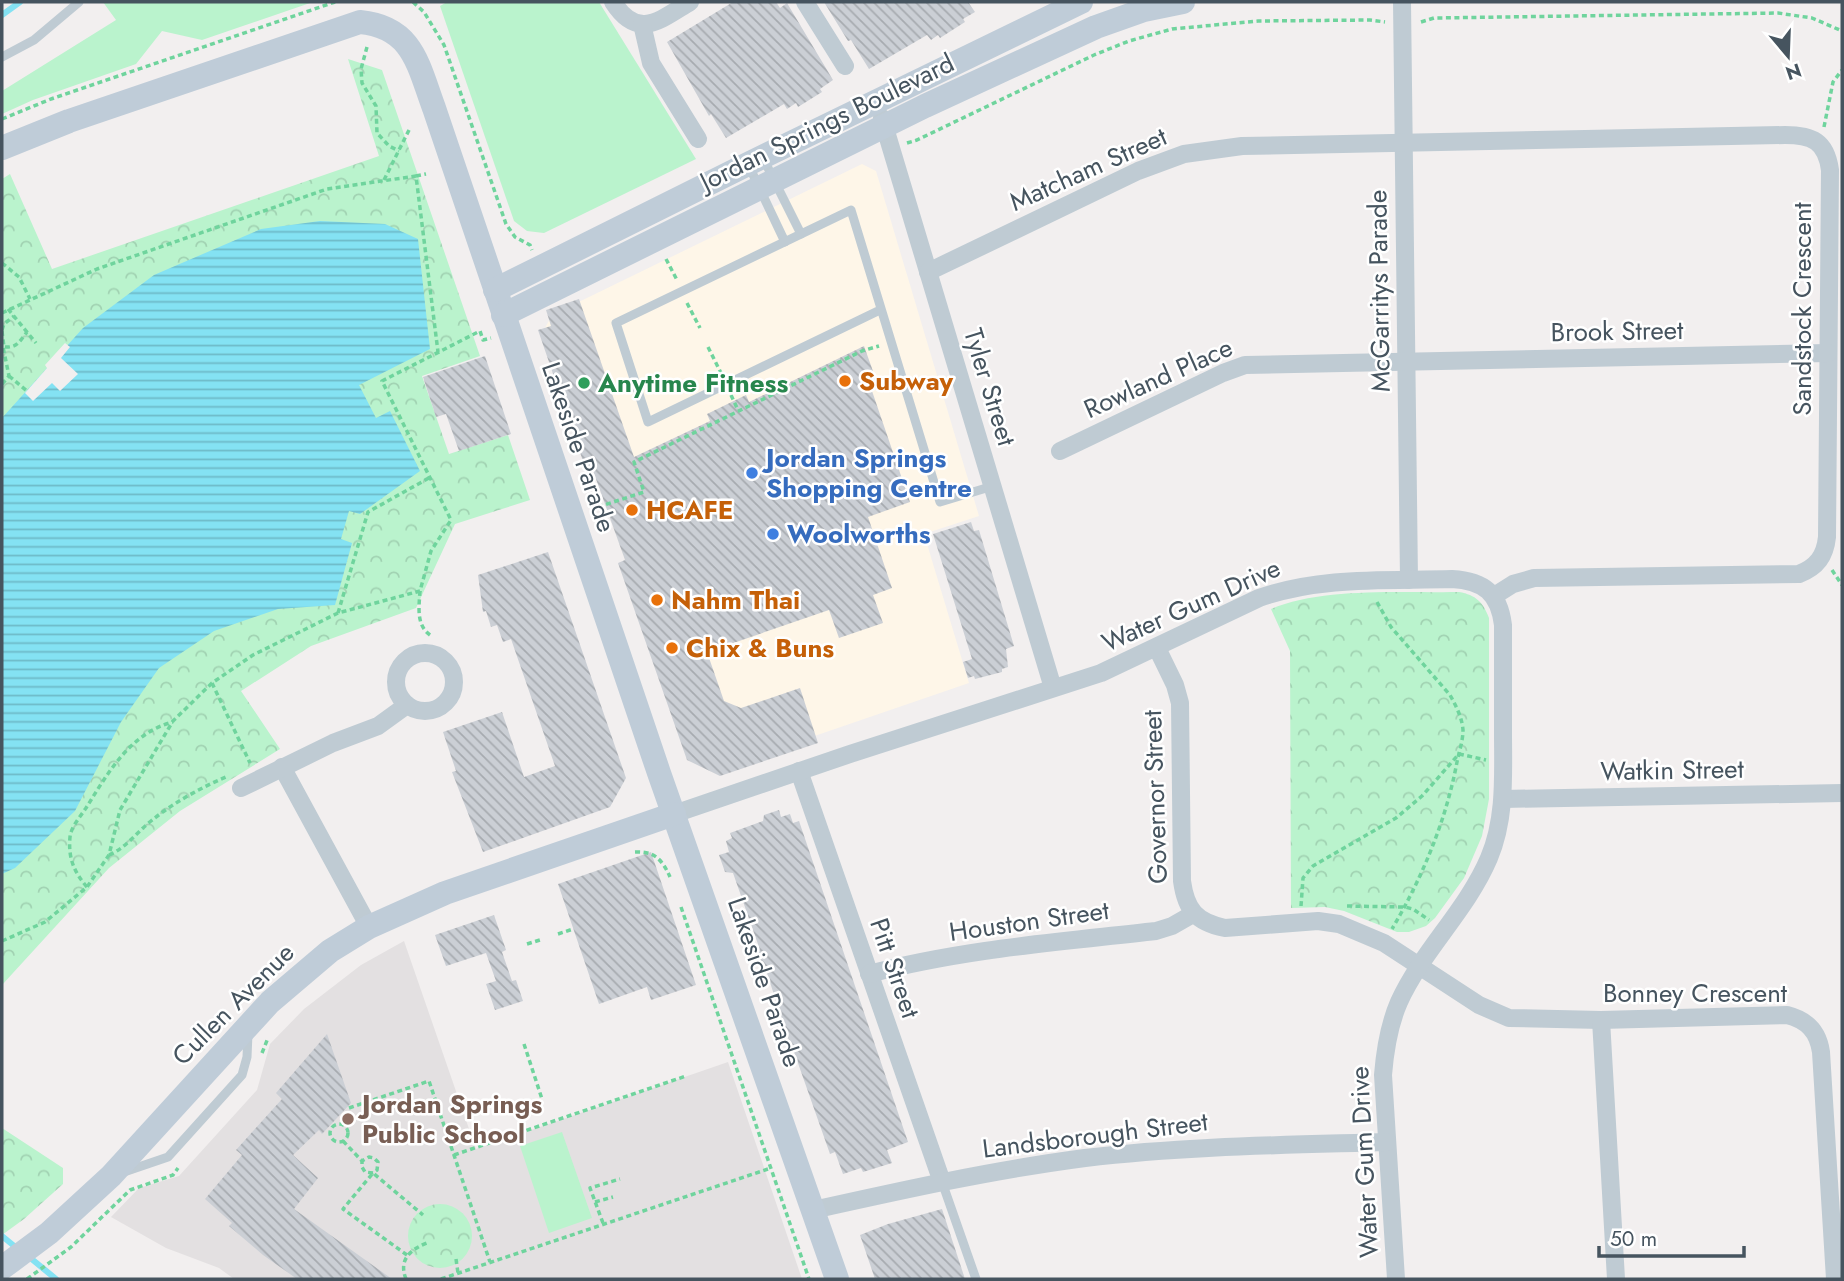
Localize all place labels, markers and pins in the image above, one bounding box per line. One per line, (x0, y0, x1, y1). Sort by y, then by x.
place label: Subway (859, 362, 954, 400)
place label: Anytime Fitness (597, 364, 788, 402)
marker: Subway (837, 373, 853, 389)
marker: Anytime Fitness (576, 375, 592, 391)
place label: Jordan Springs Shopping Centre (761, 439, 972, 507)
marker: Jordan Springs Shopping Centre (744, 465, 760, 481)
place label: HCAFE (646, 491, 733, 529)
marker: HCAFE (624, 502, 640, 518)
place label: Woolworths (787, 515, 931, 553)
marker: Woolworths (765, 526, 781, 542)
place label: Nahm Thai (671, 581, 800, 619)
marker: Nahm Thai (649, 592, 665, 608)
place label: Chix & Buns (686, 629, 834, 667)
marker: Chix & Buns (664, 640, 680, 656)
place label: Jordan Springs Public School (357, 1085, 542, 1153)
marker: Jordan Springs Public School (340, 1111, 356, 1127)

